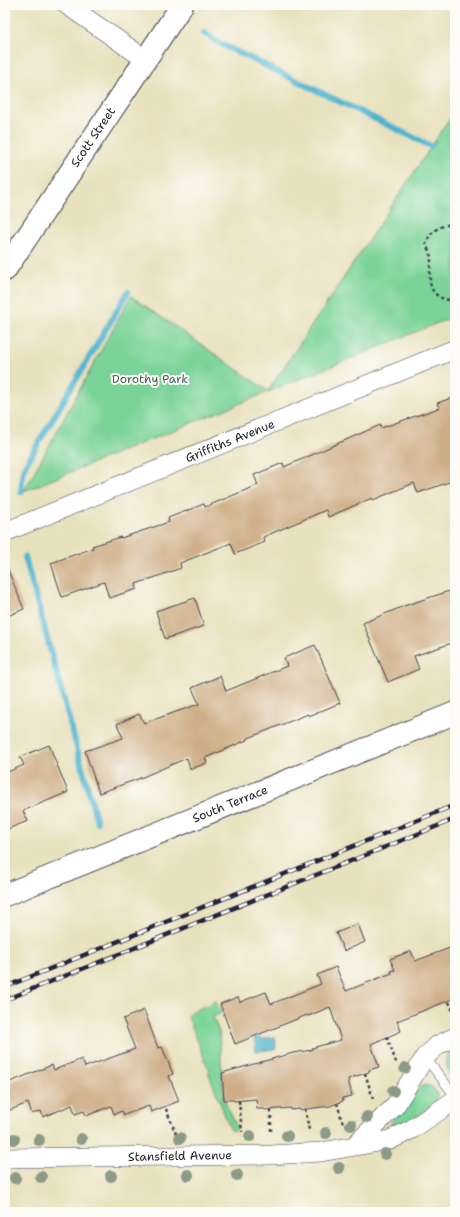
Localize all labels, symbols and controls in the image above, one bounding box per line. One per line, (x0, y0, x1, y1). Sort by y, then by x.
street label: Scott Street (67, 104, 119, 170)
park label: Dorothy Park (112, 371, 188, 387)
street label: Griffiths Avenue (183, 416, 277, 466)
street label: South Terrace (190, 782, 270, 826)
street label: Stansfield Avenue (128, 1147, 232, 1165)

